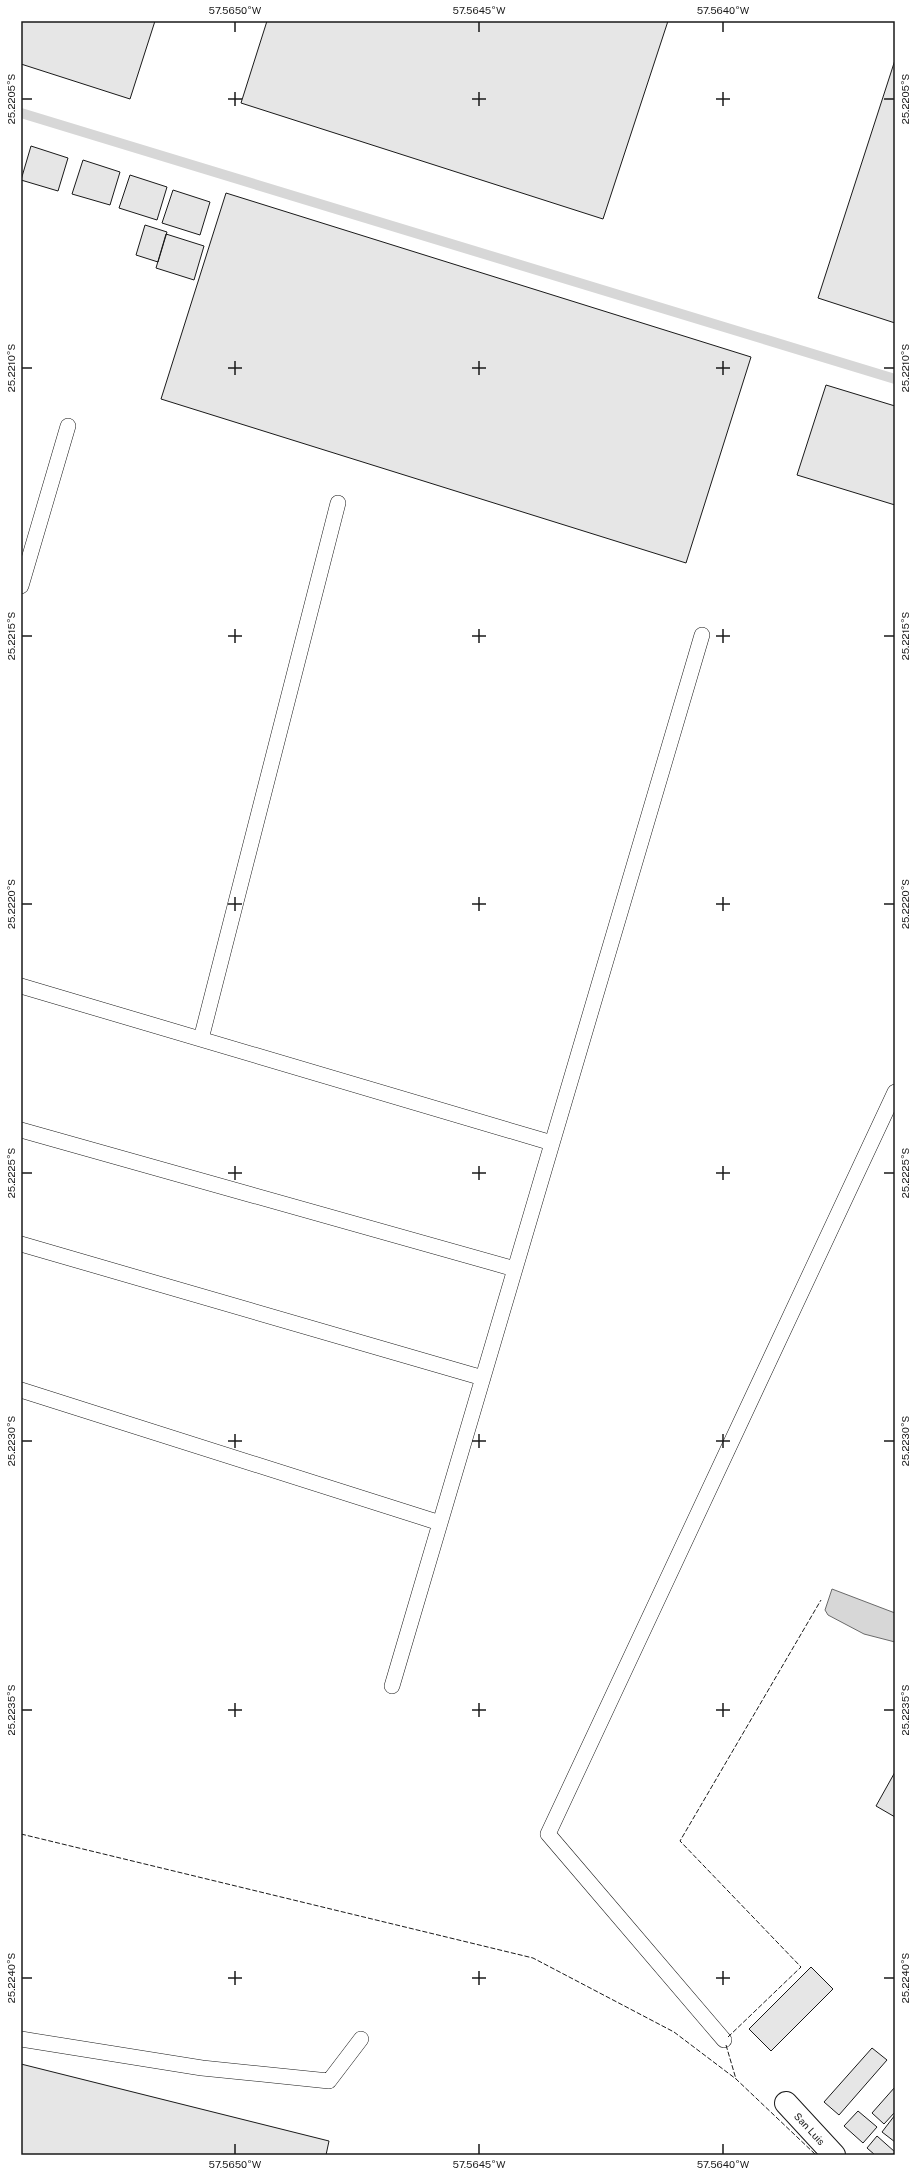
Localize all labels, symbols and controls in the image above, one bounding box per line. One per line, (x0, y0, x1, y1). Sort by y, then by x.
text: 57.5650°W (209, 4, 262, 16)
text: 57.5645°W (453, 4, 506, 16)
text: 57.5640°W (697, 4, 750, 16)
text: 25.2205°S (5, 73, 17, 124)
text: 25.2205°S (899, 73, 911, 124)
text: 25.2210°S (5, 344, 17, 392)
text: 25.2210°S (899, 344, 911, 392)
text: 25.2215°S (5, 611, 17, 660)
text: 25.2215°S (899, 611, 911, 660)
text: 25.2220°S (5, 879, 17, 929)
text: 25.2220°S (899, 879, 911, 929)
text: 25.2225°S (5, 1147, 17, 1198)
text: 25.2225°S (899, 1147, 911, 1198)
text: 25.2230°S (5, 1415, 17, 1466)
text: 25.2230°S (899, 1415, 911, 1466)
text: 25.2235°S (5, 1684, 17, 1735)
text: 25.2235°S (899, 1684, 911, 1735)
text: 25.2240°S (5, 1952, 17, 2003)
text: 25.2240°S (899, 1952, 911, 2003)
street label: San Luis (792, 2110, 828, 2147)
text: 57.5650°W (209, 2158, 262, 2170)
text: 57.5645°W (453, 2158, 506, 2170)
text: 57.5640°W (697, 2158, 750, 2170)

